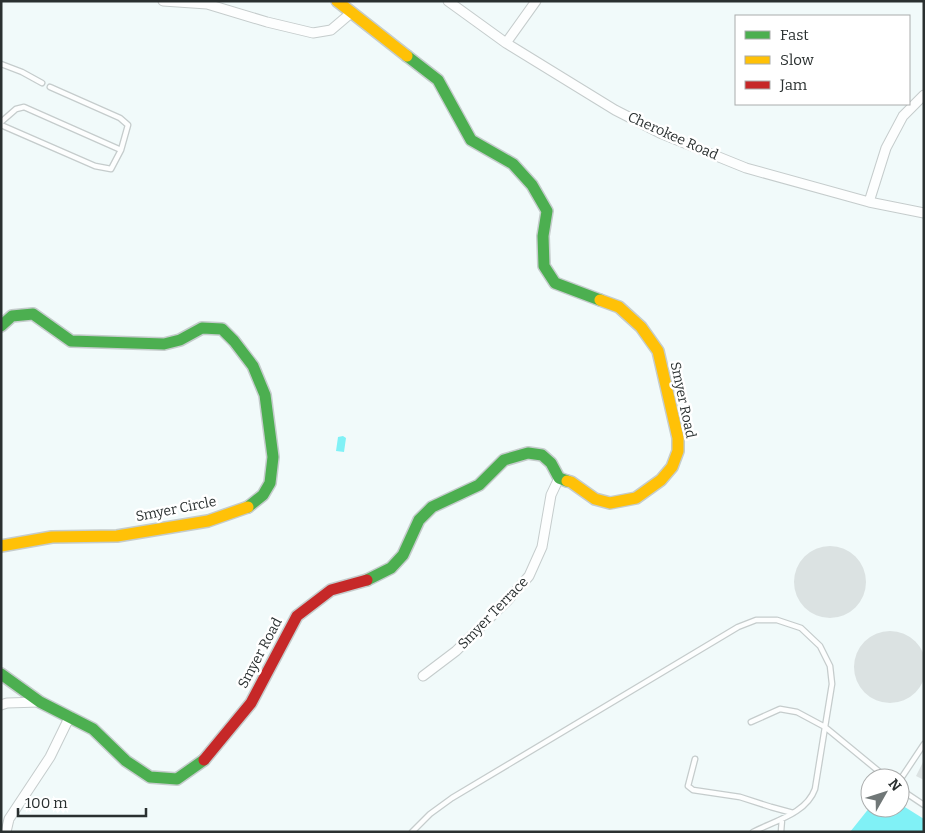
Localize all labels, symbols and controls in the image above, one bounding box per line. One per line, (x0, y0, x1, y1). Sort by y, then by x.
legend (735, 15, 910, 105)
text: Fast (780, 26, 809, 44)
text: Slow (780, 51, 815, 69)
text: Jam (779, 76, 808, 94)
street label: Cherokee Road (625, 108, 721, 164)
street label: Smyer Road (667, 360, 699, 440)
street label: Smyer Circle (134, 493, 218, 525)
street label: Smyer Terrace (454, 573, 532, 653)
street label: Smyer Road (234, 615, 286, 691)
north arrow (860, 768, 910, 818)
text: N (885, 776, 905, 795)
scale bar (18, 786, 145, 818)
text: 100 m (25, 794, 68, 812)

